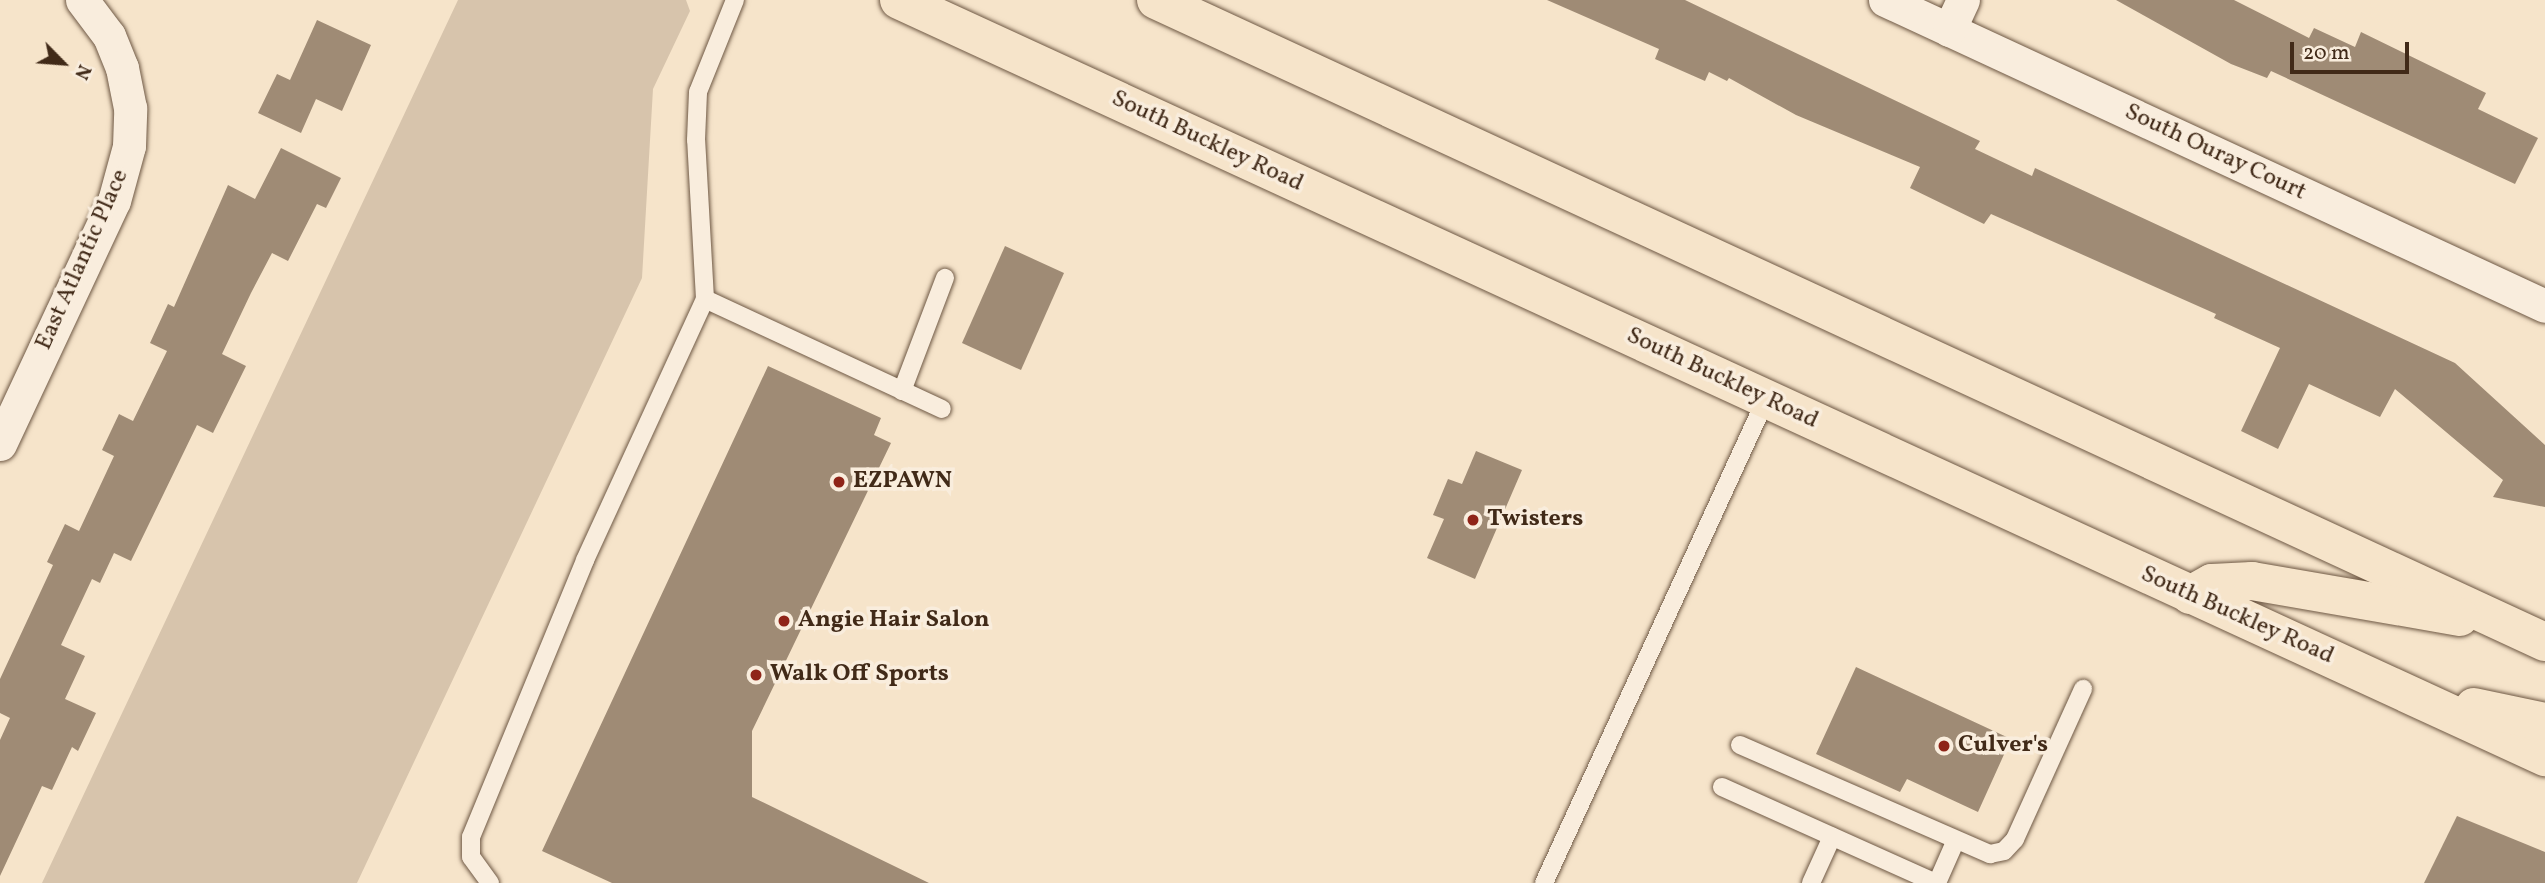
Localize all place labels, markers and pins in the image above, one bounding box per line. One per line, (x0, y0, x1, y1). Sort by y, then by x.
place label: EZPAWN (853, 468, 952, 496)
marker: EZPAWN (831, 474, 847, 490)
place label: Twisters (1487, 506, 1583, 534)
marker: Twisters (1465, 512, 1481, 528)
place label: Angie Hair Salon (798, 607, 990, 635)
marker: Angie Hair Salon (776, 613, 792, 629)
place label: Walk Off Sports (770, 661, 947, 689)
marker: Walk Off Sports (748, 667, 764, 683)
place label: Culver's (1958, 732, 2048, 760)
marker: Culver's (1936, 738, 1952, 754)

